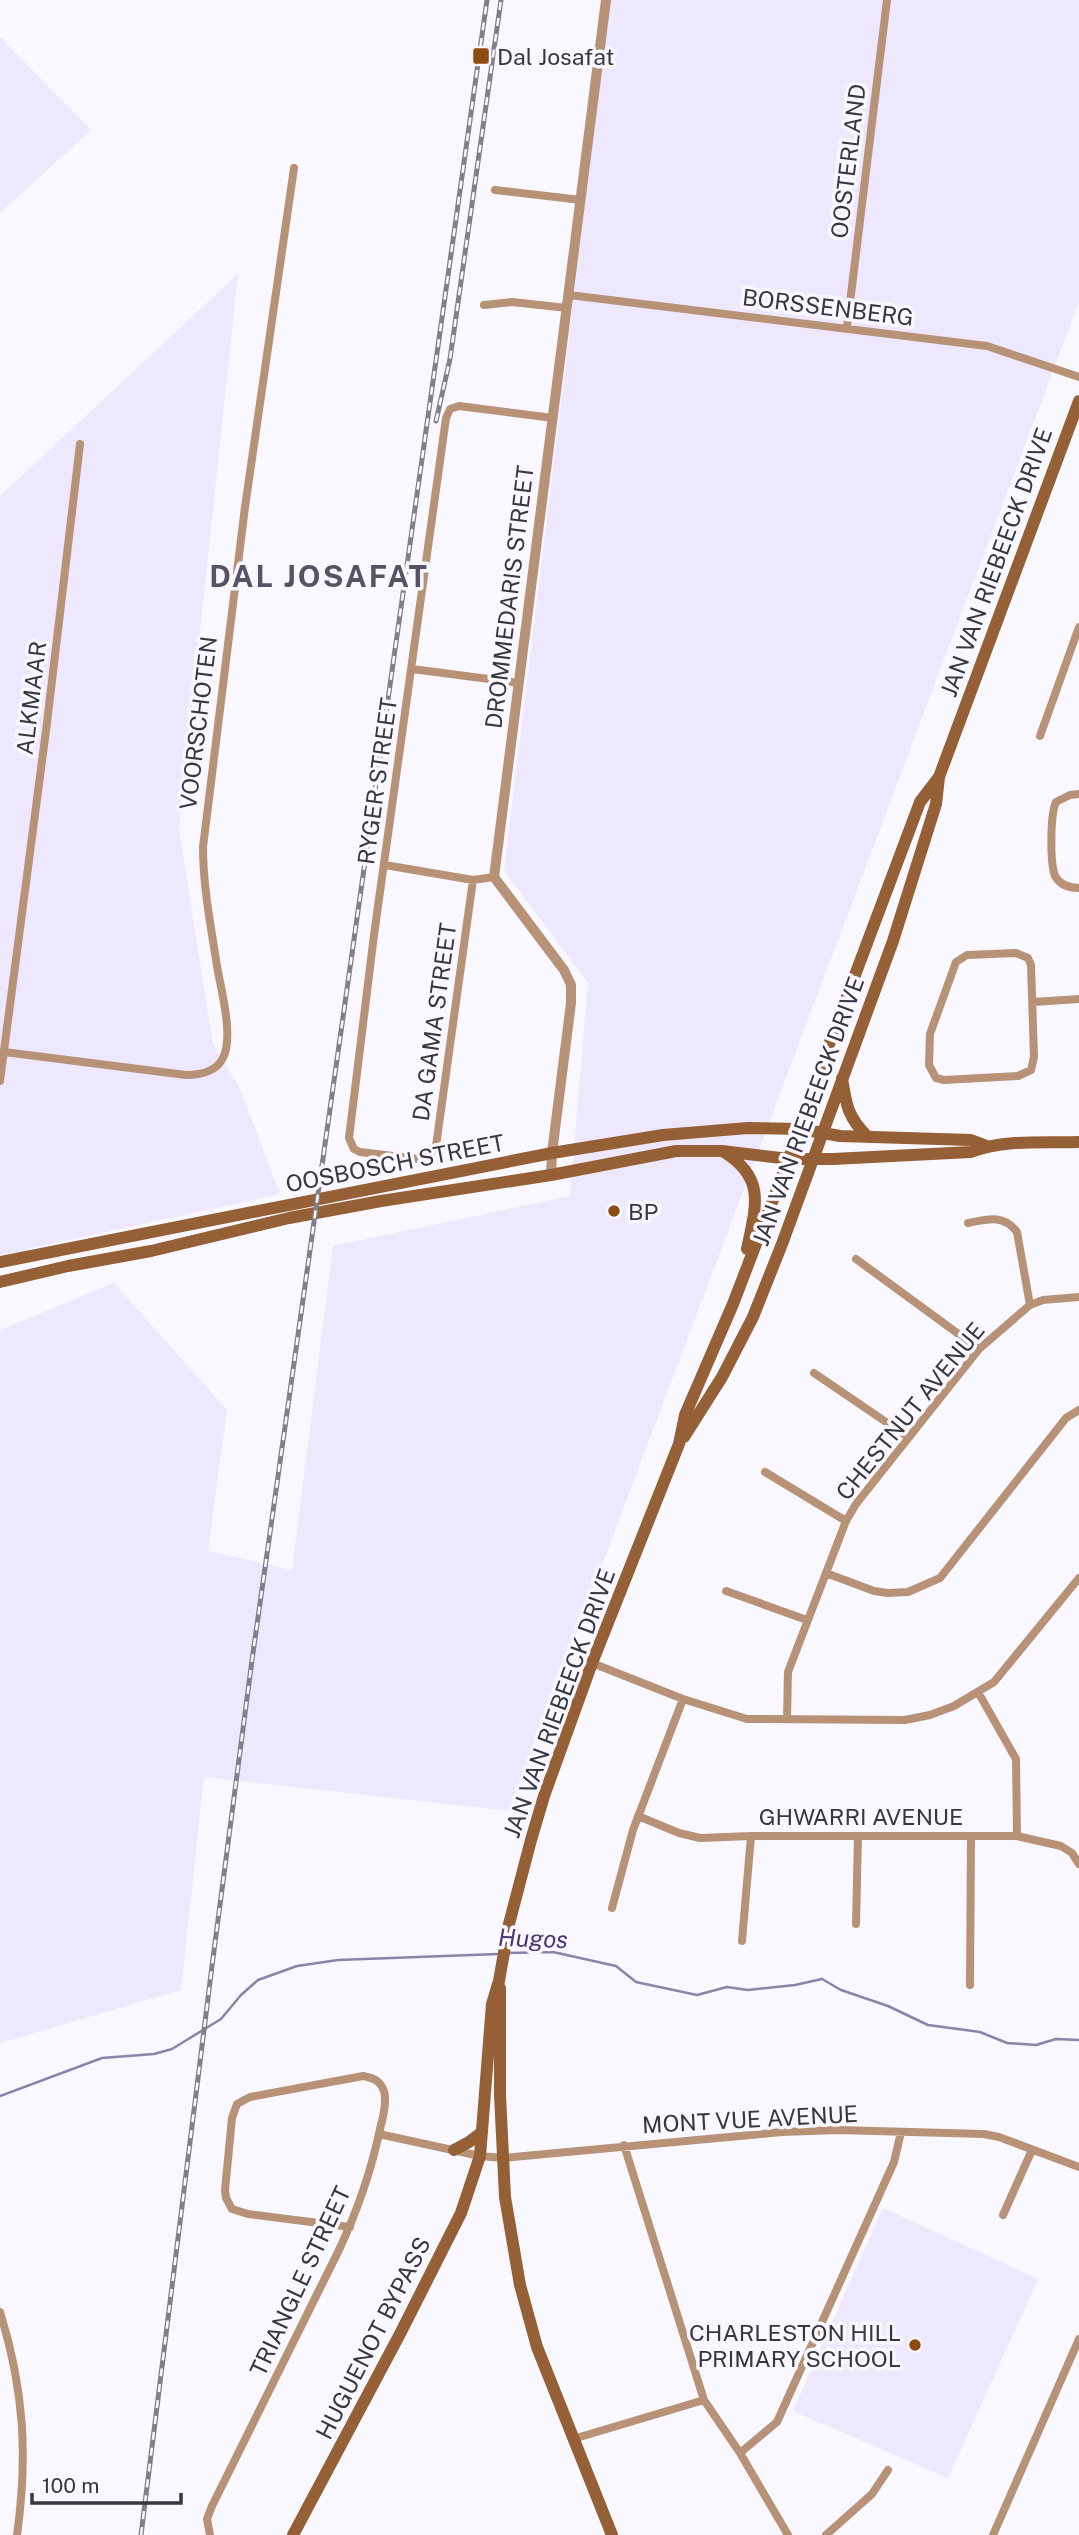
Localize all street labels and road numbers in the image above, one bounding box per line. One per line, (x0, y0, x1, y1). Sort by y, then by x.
street label: OOSTERLAND (825, 82, 871, 240)
street label: BORSSENBERG (741, 283, 915, 331)
street label: JAN VAN RIEBEECK DRIVE (935, 424, 1057, 700)
street label: DROMMEDARIS STREET (479, 464, 539, 730)
street label: VOORSCHOTEN (174, 635, 222, 811)
street label: ALKMAAR (11, 640, 51, 756)
street label: RYGER STREET (352, 696, 402, 866)
street label: DA GAMA STREET (407, 921, 461, 1123)
street label: JAN VAN RIEBEECK DRIVE (747, 973, 869, 1249)
street label: OOSBOSCH STREET (283, 1128, 507, 1197)
street label: CHESTNUT AVENUE (830, 1317, 990, 1505)
street label: JAN VAN RIEBEECK DRIVE (498, 1565, 620, 1841)
street label: GHWARRI AVENUE (759, 1803, 963, 1830)
street label: MONT VUE AVENUE (641, 2100, 859, 2138)
street label: TRIANGLE STREET (244, 2181, 356, 2380)
street label: HUGUENOT BYPASS (310, 2232, 436, 2444)

